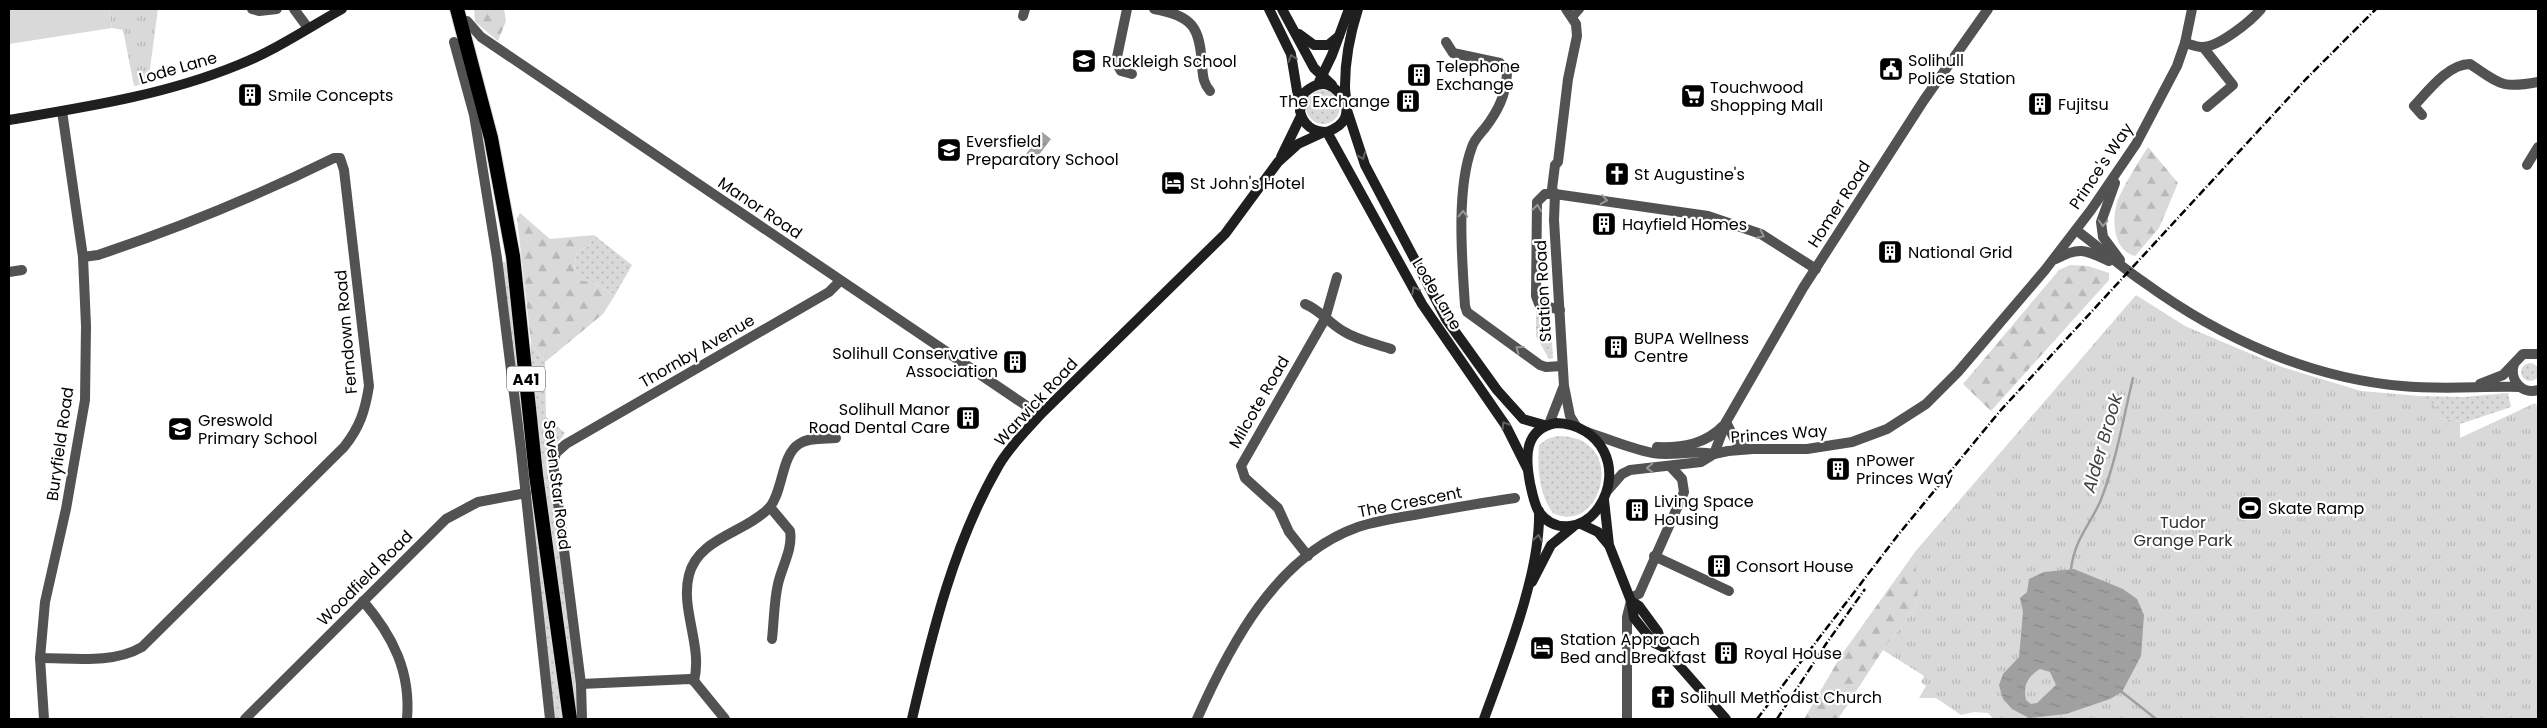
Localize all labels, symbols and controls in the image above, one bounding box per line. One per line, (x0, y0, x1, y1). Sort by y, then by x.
street label: Lode Lane (136, 46, 220, 90)
school or university icon: Ruckleigh School (1071, 48, 1097, 74)
place label: Solihull Police Station (1908, 49, 2016, 90)
place label: Ruckleigh School (1102, 50, 1237, 73)
one-way arrow (1287, 55, 1297, 63)
place label: Telephone Exchange (1436, 55, 1520, 96)
public building icon: Solihull Police Station (1878, 56, 1904, 82)
building icon: Telephone Exchange (1406, 62, 1432, 88)
place label: Touchwood Shopping Mall (1710, 76, 1823, 117)
building icon: Smile Concepts (237, 82, 263, 108)
supermarket icon: Touchwood Shopping Mall (1680, 83, 1706, 109)
place label: Smile Concepts (268, 84, 393, 107)
building icon: The Exchange (1395, 88, 1421, 114)
place label: The Exchange (1279, 90, 1390, 113)
building icon: Fujitsu (2027, 91, 2053, 117)
place label: Fujitsu (2058, 93, 2109, 116)
street label: Prince's Way (2064, 118, 2138, 214)
place label: Eversfield Preparatory School (966, 130, 1119, 171)
school or university icon: Eversfield Preparatory School (936, 137, 962, 163)
one-way arrow (1355, 151, 1366, 160)
street label: Homer Road (1802, 156, 1876, 252)
church icon: St Augustine's (1604, 161, 1630, 187)
place label: St Augustine's (1634, 163, 1745, 186)
hotel icon: St John's Hotel (1160, 170, 1186, 196)
street label: Manor Road (713, 171, 807, 245)
place label: St John's Hotel (1190, 172, 1305, 195)
one-way arrow (1600, 194, 1608, 205)
one-way arrow (1531, 203, 1542, 211)
one-way arrow (1458, 209, 1468, 217)
building icon: Hayfield Homes (1591, 211, 1617, 237)
place label: Hayfield Homes (1622, 213, 1747, 236)
one-way arrow (2098, 219, 2108, 227)
one-way arrow (1756, 229, 1765, 239)
street label: Station Road (1529, 239, 1557, 343)
building icon: National Grid (1877, 239, 1903, 265)
place label: National Grid (1908, 241, 2013, 264)
street label: Lode Lane (1407, 254, 1468, 334)
street label: Ferndown Road (329, 269, 363, 395)
one-way arrow (1411, 286, 1421, 295)
street label: Thornby Avenue (635, 309, 759, 393)
place label: BUPA Wellness Centre (1634, 327, 1749, 368)
building icon: BUPA Wellness Centre (1603, 334, 1629, 360)
place label: Solihull Conservative Association (832, 342, 998, 383)
one-way arrow (1516, 347, 1525, 355)
building icon: Solihull Conservative Association (1002, 349, 1028, 375)
street label: Milcote Road (1223, 352, 1295, 452)
street label: Warwick Road (989, 353, 1083, 451)
road number: A41 (507, 366, 545, 392)
street label: Buryfield Road (41, 386, 79, 502)
water label: Alder Brook (2076, 390, 2128, 496)
place label: Solihull Manor Road Dental Care (809, 398, 950, 439)
building icon: Solihull Manor Road Dental Care (955, 405, 981, 431)
place label: Greswold Primary School (198, 409, 317, 450)
school or university icon: Greswold Primary School (167, 416, 193, 442)
street label: Seven Star Road (538, 419, 576, 551)
street label: Princes Way (1730, 419, 1828, 449)
one-way arrow (1502, 421, 1511, 431)
place label: nPower Princes Way (1856, 449, 1953, 490)
building icon: nPower Princes Way (1825, 456, 1851, 482)
one-way arrow (1646, 462, 1654, 473)
street label: The Crescent (1356, 481, 1464, 523)
place label: Living Space Housing (1654, 490, 1754, 531)
sports icon: Skate Ramp (2237, 495, 2263, 521)
building icon: Living Space Housing (1624, 497, 1650, 523)
place label: Skate Ramp (2268, 497, 2364, 520)
park label: Tudor Grange Park (2134, 511, 2233, 552)
street label: Woodfield Road (312, 525, 418, 631)
one-way arrow (1532, 534, 1542, 543)
building icon: Consort House (1706, 553, 1732, 579)
place label: Consort House (1736, 555, 1853, 578)
place label: Station Approach Bed and Breakfast (1560, 628, 1706, 669)
hotel icon: Station Approach Bed and Breakfast (1529, 635, 1555, 661)
building icon: Royal House (1713, 640, 1739, 666)
place label: Royal House (1744, 642, 1842, 665)
church icon: Solihull Methodist Church (1650, 684, 1676, 710)
place label: Solihull Methodist Church (1680, 686, 1882, 709)

